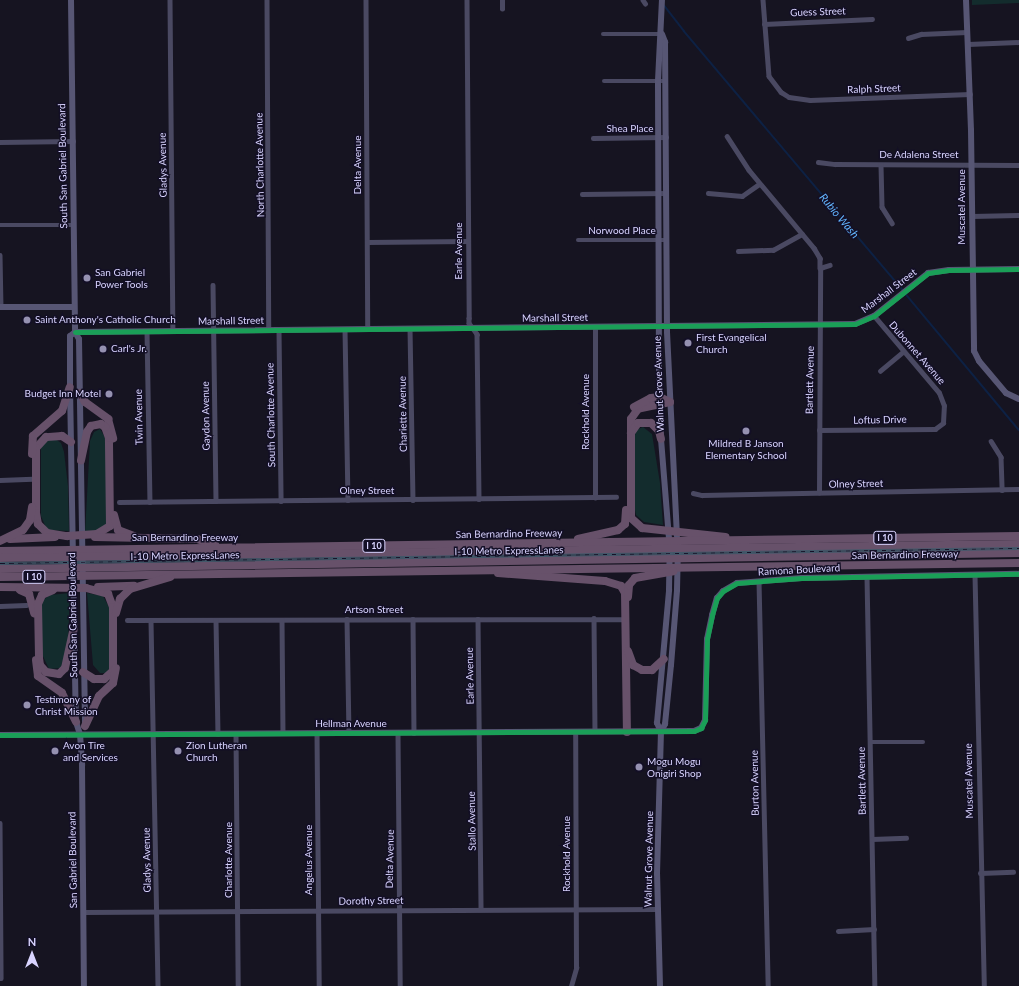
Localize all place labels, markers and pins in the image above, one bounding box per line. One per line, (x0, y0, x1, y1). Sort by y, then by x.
place label: San Gabriel Power Tools (95, 266, 148, 290)
marker: San Gabriel Power Tools (82, 273, 92, 283)
place label: Saint Anthony's Catholic Church (35, 314, 176, 326)
marker: Saint Anthony's Catholic Church (22, 315, 32, 325)
place label: First Evangelical Church (696, 331, 767, 354)
marker: First Evangelical Church (683, 338, 693, 348)
place label: Carl's Jr. (111, 343, 147, 355)
marker: Carl's Jr. (98, 344, 108, 354)
place label: Budget Inn Motel (25, 388, 101, 400)
marker: Budget Inn Motel (104, 389, 114, 399)
marker: Mildred B Janson Elementary School (741, 426, 751, 436)
place label: Mildred B Janson Elementary School (705, 437, 787, 460)
place label: Testimony of Christ Mission (35, 693, 98, 716)
marker: Testimony of Christ Mission (22, 700, 32, 710)
place label: Avon Tire and Services (63, 739, 118, 762)
place label: Zion Lutheran Church (186, 739, 247, 762)
marker: Avon Tire and Services (50, 746, 60, 756)
marker: Zion Lutheran Church (173, 746, 183, 756)
place label: Mogu Mogu Onigiri Shop (647, 755, 701, 778)
marker: Mogu Mogu Onigiri Shop (634, 762, 644, 772)

